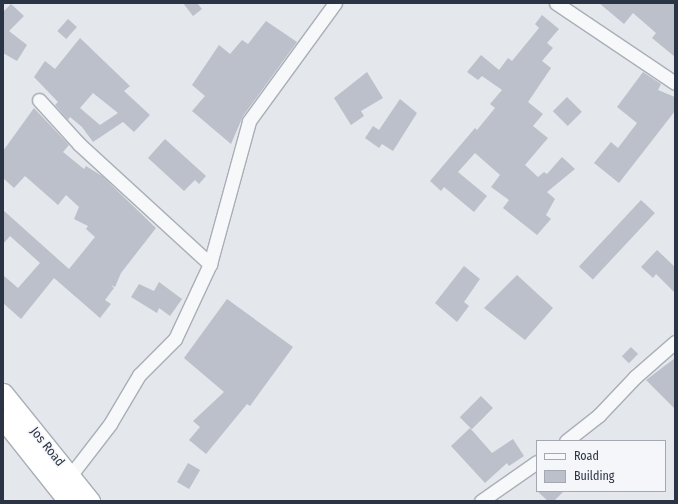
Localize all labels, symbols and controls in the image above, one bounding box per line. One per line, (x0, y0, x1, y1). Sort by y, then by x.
street label: Jos Road (26, 424, 68, 470)
legend (536, 440, 666, 492)
text: Road (574, 449, 599, 463)
text: Building (574, 469, 614, 483)

